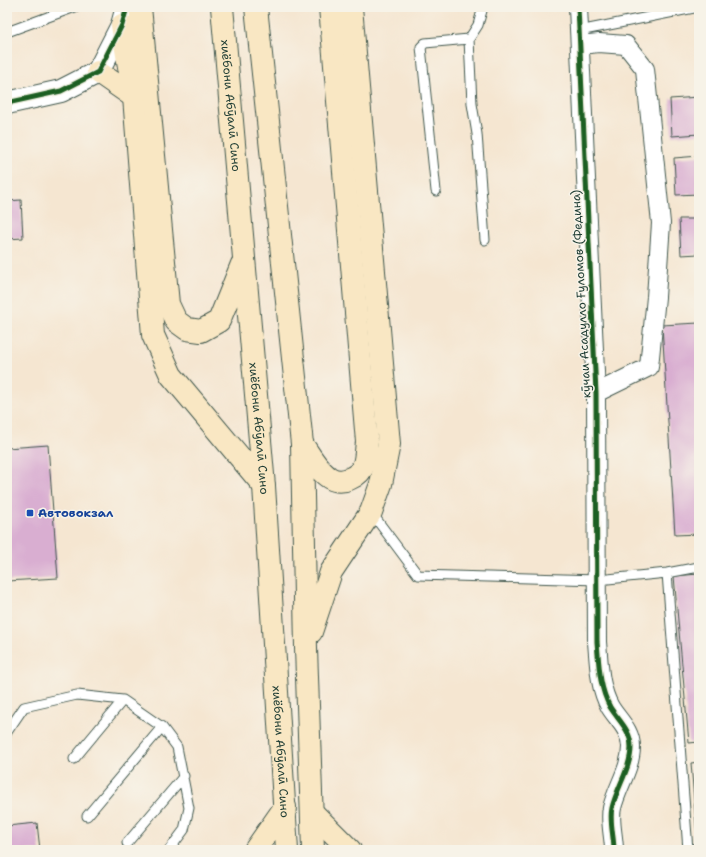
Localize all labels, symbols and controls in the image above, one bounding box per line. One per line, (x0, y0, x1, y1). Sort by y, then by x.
street label: хиёбони Абӯалӣ Сино (217, 39, 244, 172)
street label: кӯчаи Асадулло Ғуломов (Федина) (568, 189, 594, 399)
street label: хиёбони Абӯалӣ Сино (245, 362, 273, 495)
place label: Автовокзал (38, 505, 114, 521)
marker: Автовокзал (25, 508, 35, 518)
street label: хиёбони Абӯалӣ Сино (269, 685, 293, 818)

